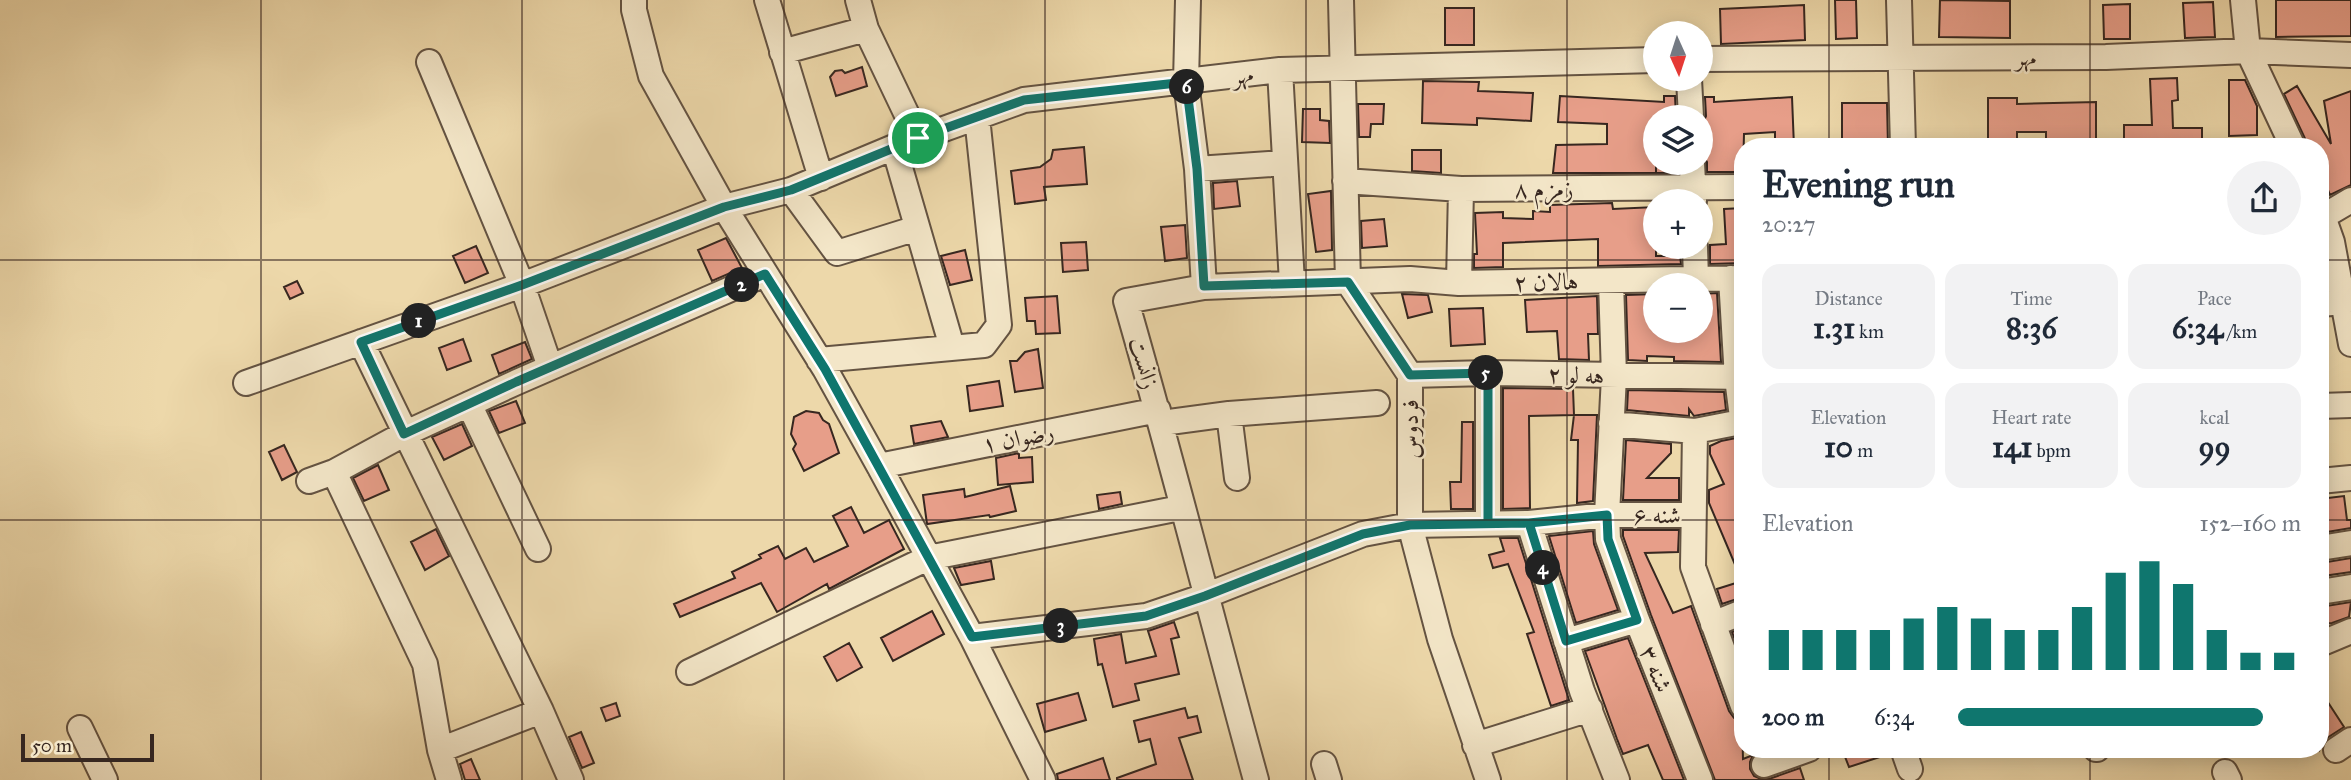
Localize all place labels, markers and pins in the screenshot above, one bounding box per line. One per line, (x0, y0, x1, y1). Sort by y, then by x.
pin: 6 (1170, 70, 1204, 104)
pin (888, 108, 948, 168)
pin: 2 (724, 268, 760, 302)
pin: 1 (402, 304, 436, 338)
pin: 5 (1468, 356, 1504, 390)
pin: 4 (1526, 550, 1560, 586)
pin: 3 (1044, 608, 1078, 644)

